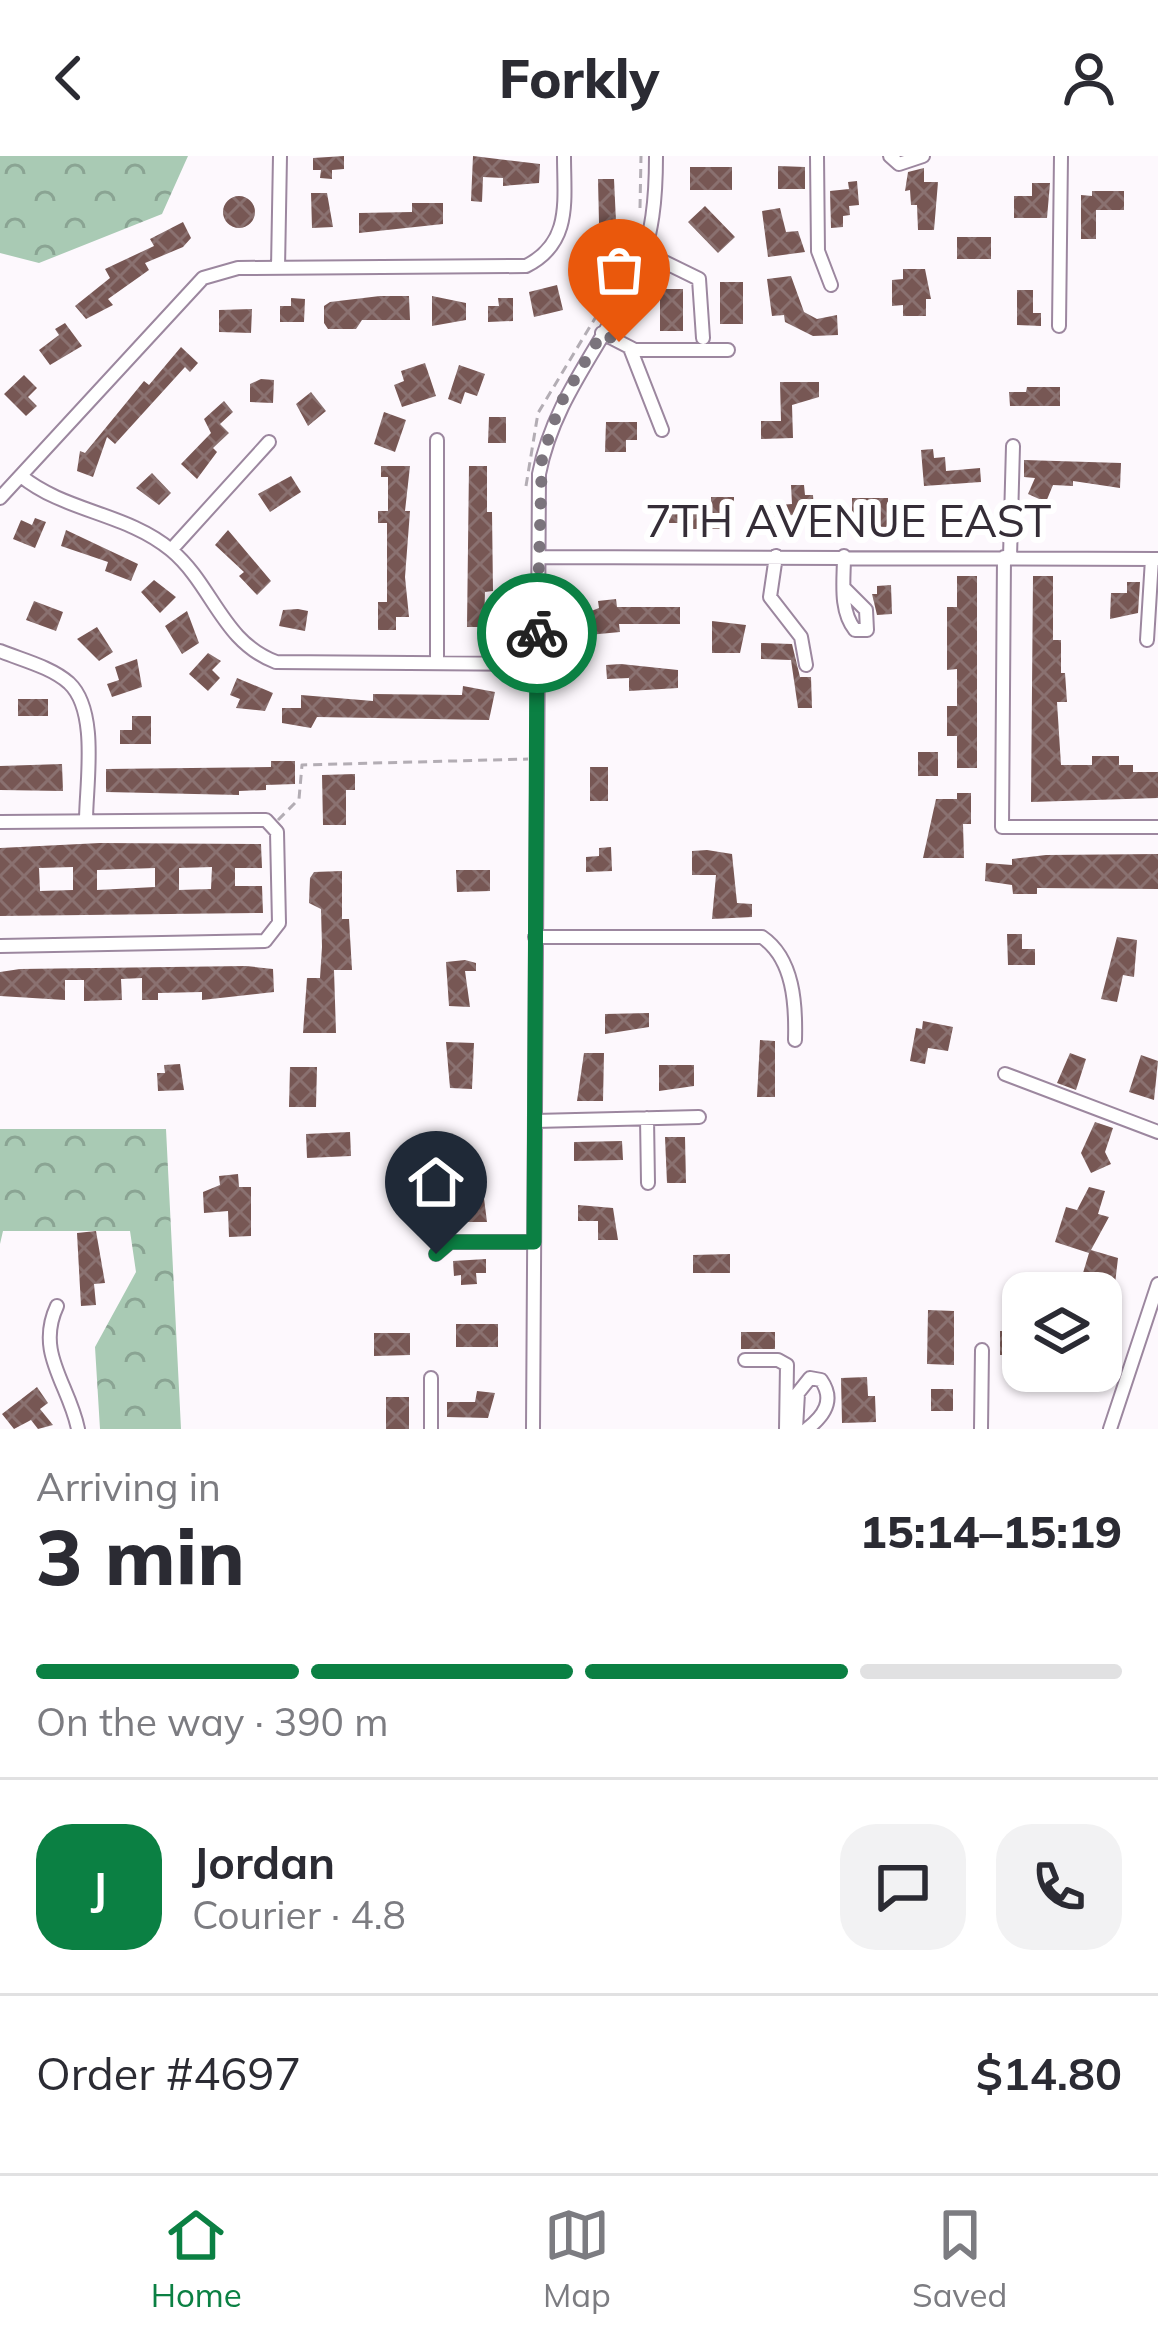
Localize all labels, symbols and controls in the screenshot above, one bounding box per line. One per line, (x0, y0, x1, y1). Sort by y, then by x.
text: Forkly (499, 44, 659, 112)
icon: back (36, 45, 102, 111)
icon: person (1056, 45, 1122, 111)
pin (568, 219, 670, 342)
icon: bag (586, 237, 652, 303)
street label: 7TH AVENUE EAST (645, 492, 1051, 548)
courier (477, 573, 597, 693)
icon: bike (504, 600, 570, 666)
pin (385, 1131, 487, 1254)
icon: home (403, 1149, 469, 1215)
map controls (1002, 1272, 1122, 1392)
button: layers (1002, 1272, 1122, 1392)
text: Arriving in (36, 1462, 221, 1511)
text: 15:14–15:19 (860, 1503, 1122, 1559)
text: 3 min (36, 1507, 245, 1605)
text: On the way · 390 m (36, 1697, 388, 1746)
button: chat (840, 1824, 966, 1950)
button: phone (996, 1824, 1122, 1950)
text: Jordan (192, 1834, 335, 1890)
text: J (91, 1859, 107, 1915)
text: Courier · 4.8 (192, 1890, 406, 1939)
text: Order #4697 (36, 2045, 301, 2101)
text: $14.80 (976, 2045, 1122, 2101)
tab: Home (151, 2202, 242, 2315)
tab: Map (543, 2202, 611, 2315)
tab: Saved (912, 2202, 1007, 2315)

